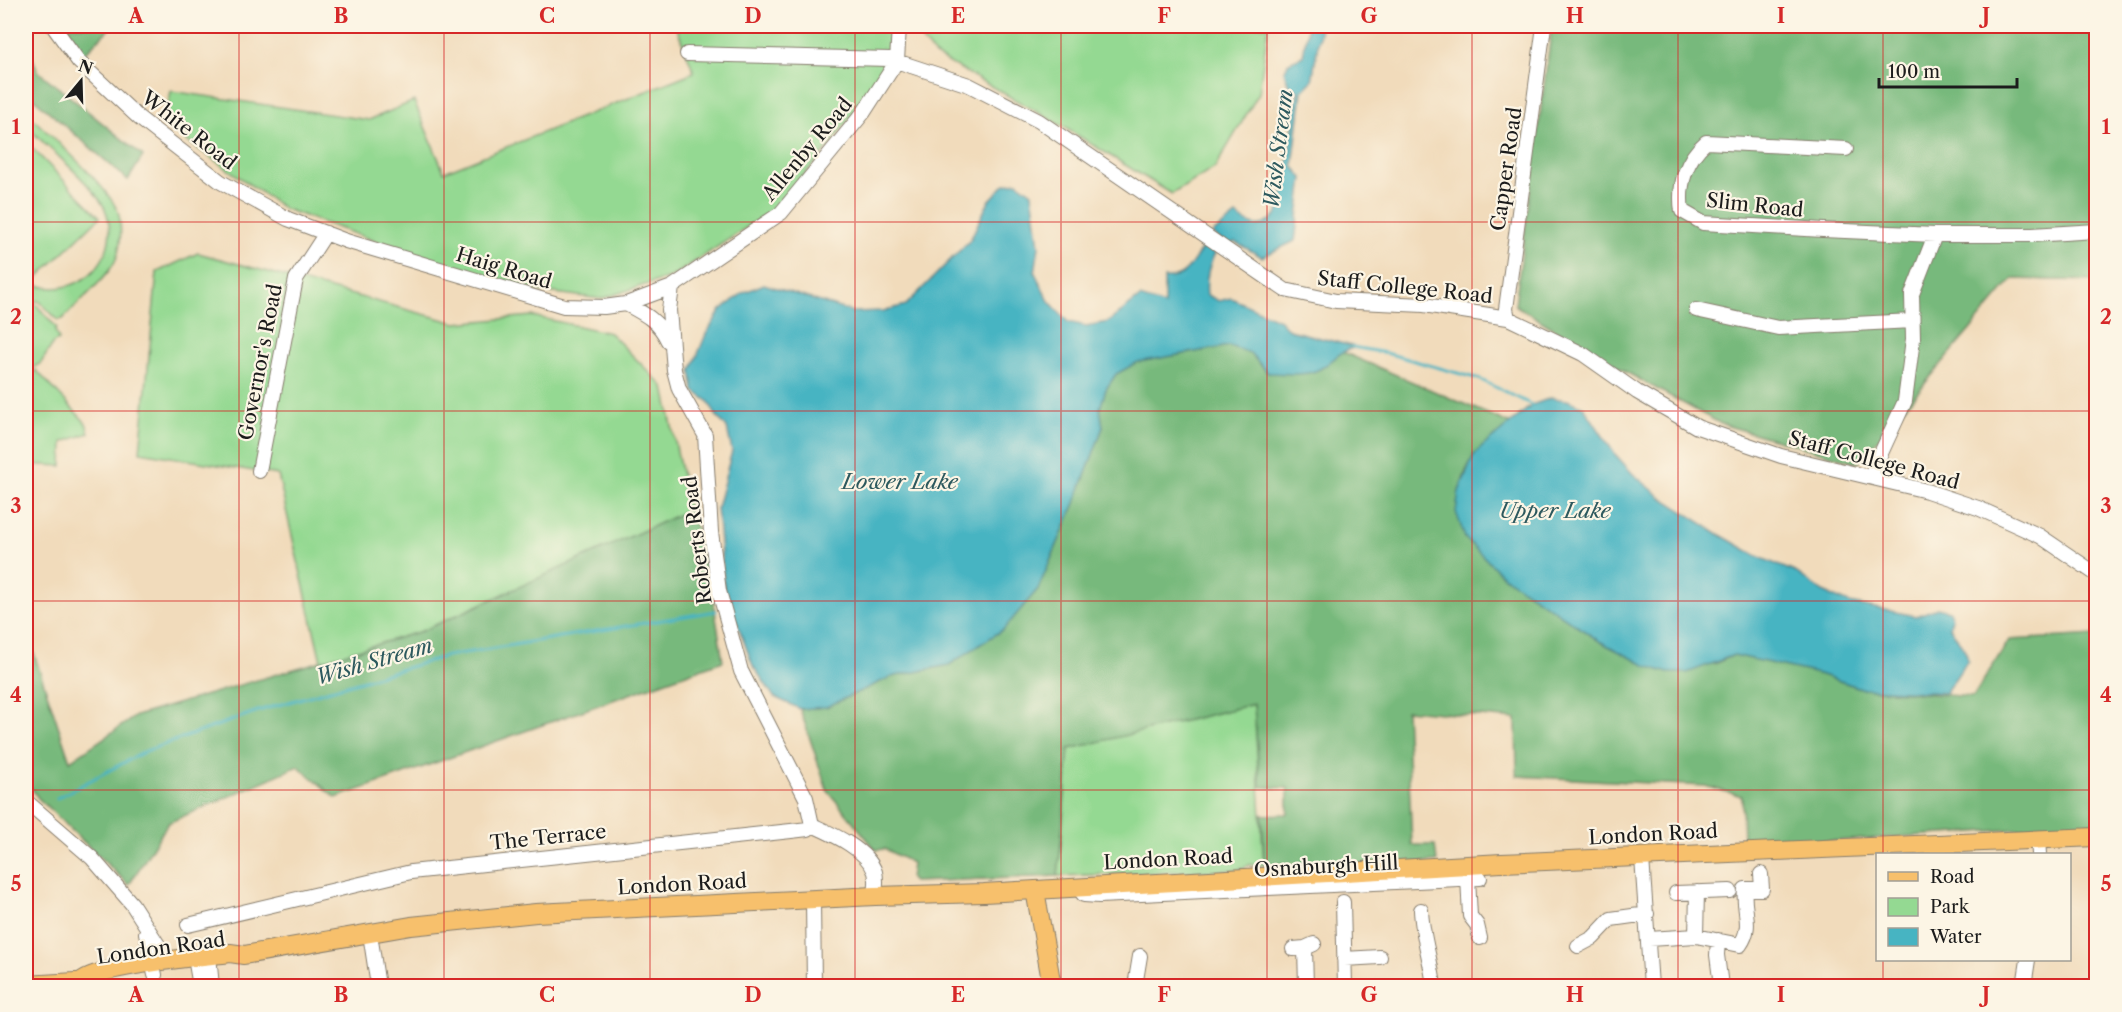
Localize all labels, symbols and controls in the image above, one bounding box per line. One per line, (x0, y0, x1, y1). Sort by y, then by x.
text: A (127, 4, 144, 28)
text: B (334, 4, 349, 28)
text: C (539, 4, 555, 28)
text: D (744, 4, 762, 28)
text: E (951, 4, 965, 28)
text: F (1157, 4, 1171, 28)
text: G (1361, 4, 1378, 28)
text: H (1566, 4, 1584, 28)
text: I (1777, 4, 1785, 28)
text: J (1978, 4, 1990, 28)
north arrow (51, 51, 111, 111)
scale bar (1879, 51, 2017, 89)
text: N (76, 55, 96, 79)
text: 100 m (1888, 61, 1940, 83)
street label: White Road (136, 85, 241, 175)
water label: Wish Stream (1258, 88, 1298, 210)
street label: Allenby Road (756, 93, 857, 206)
street label: Capper Road (1485, 106, 1527, 232)
text: 1 (12, 115, 21, 139)
text: 1 (2102, 115, 2111, 139)
street label: Slim Road (1705, 188, 1805, 222)
street label: Haig Road (453, 242, 555, 294)
street label: Staff College Road (1316, 266, 1494, 308)
street label: Governor's Road (233, 282, 287, 442)
text: 2 (10, 305, 22, 329)
text: 2 (2100, 305, 2112, 329)
street label: Staff College Road (1786, 426, 1962, 494)
water label: Lower Lake (840, 469, 959, 494)
street label: Roberts Road (677, 475, 717, 605)
text: 3 (10, 494, 22, 518)
text: 3 (2100, 494, 2112, 518)
water label: Upper Lake (1499, 498, 1612, 523)
water label: Wish Stream (313, 632, 435, 690)
text: 4 (10, 683, 22, 707)
text: 4 (2100, 683, 2112, 707)
street label: The Terrace (489, 819, 607, 855)
street label: London Road (1588, 819, 1718, 849)
street label: London Road (1103, 844, 1233, 874)
street label: Osnaburgh Hill (1253, 850, 1399, 882)
legend (1876, 853, 2071, 961)
text: Road (1930, 866, 1975, 888)
street label: London Road (617, 869, 747, 899)
text: 5 (10, 872, 22, 896)
text: 5 (2100, 872, 2112, 896)
text: Park (1930, 896, 1971, 918)
text: Water (1929, 926, 1982, 948)
street label: London Road (95, 927, 227, 969)
text: A (127, 983, 144, 1007)
text: B (334, 983, 349, 1007)
text: C (539, 983, 555, 1007)
text: D (744, 983, 762, 1007)
text: E (951, 983, 965, 1007)
text: F (1157, 983, 1171, 1007)
text: G (1361, 983, 1378, 1007)
text: H (1566, 983, 1584, 1007)
text: I (1777, 983, 1785, 1007)
text: J (1978, 983, 1990, 1007)

